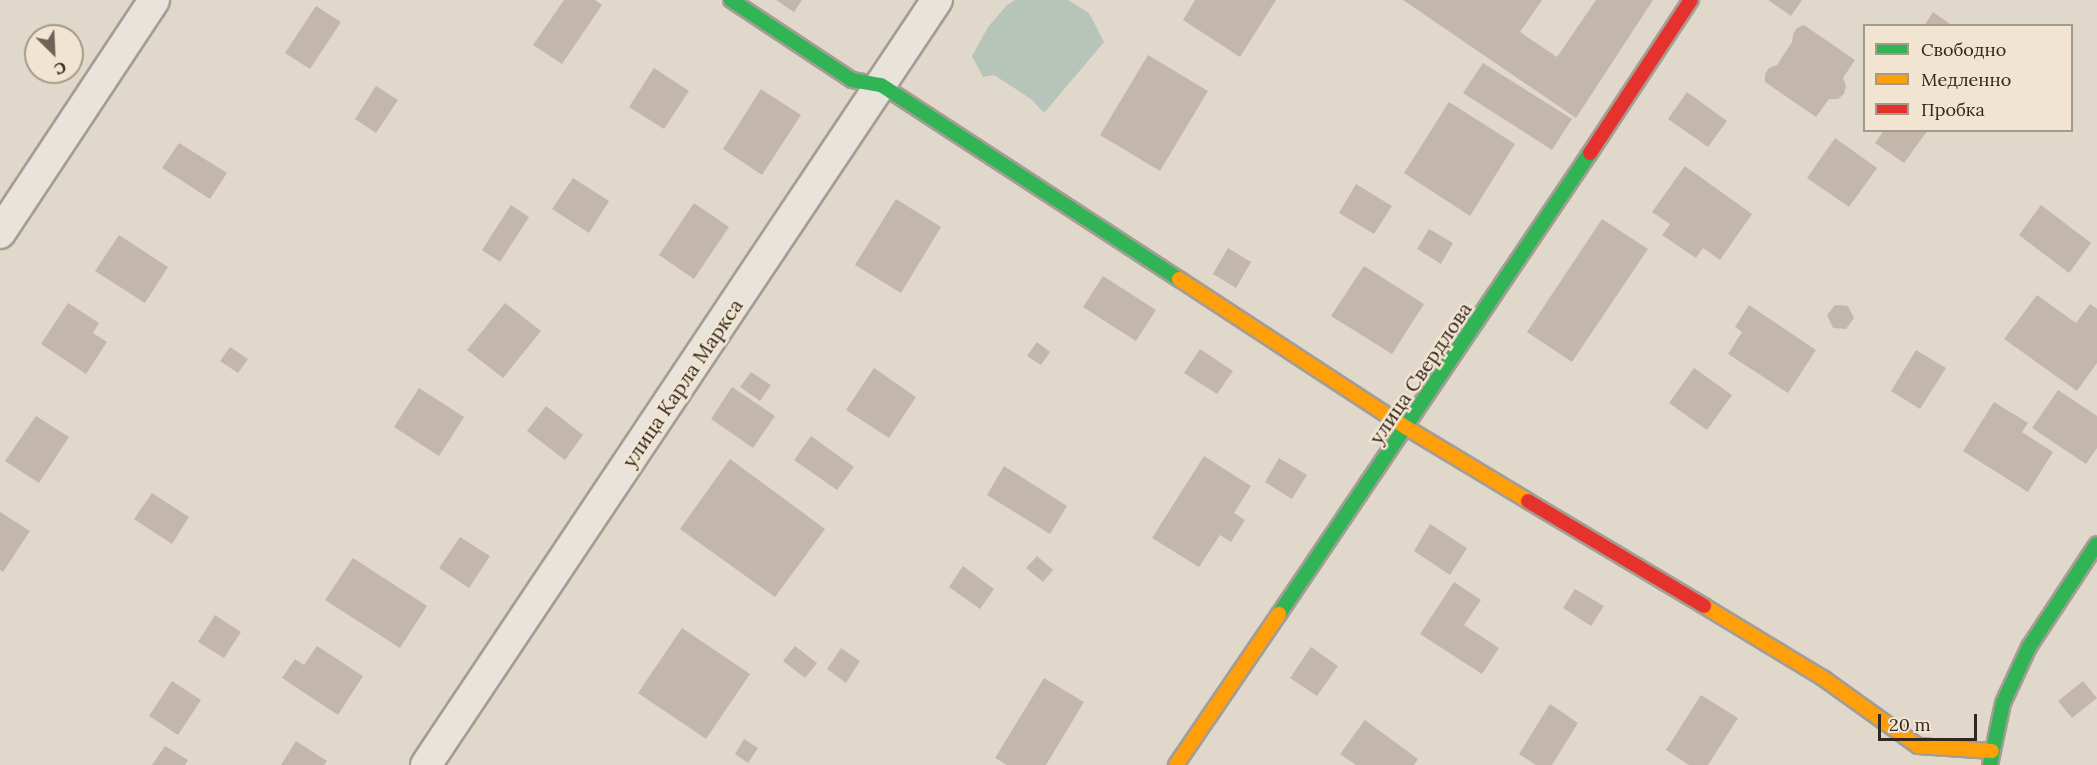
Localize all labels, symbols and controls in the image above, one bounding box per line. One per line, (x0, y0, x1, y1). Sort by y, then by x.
north arrow (24, 24, 84, 84)
legend (1863, 24, 2073, 132)
text: Свободно (1921, 38, 2006, 61)
text: С (51, 57, 70, 80)
text: Медленно (1921, 68, 2011, 91)
text: Пробка (1921, 98, 1985, 121)
street label: улица Карла Маркса (617, 294, 747, 472)
street label: улица Свердлова (1364, 297, 1476, 449)
scale bar (1881, 702, 1980, 740)
text: 20 m (1889, 713, 1931, 736)

